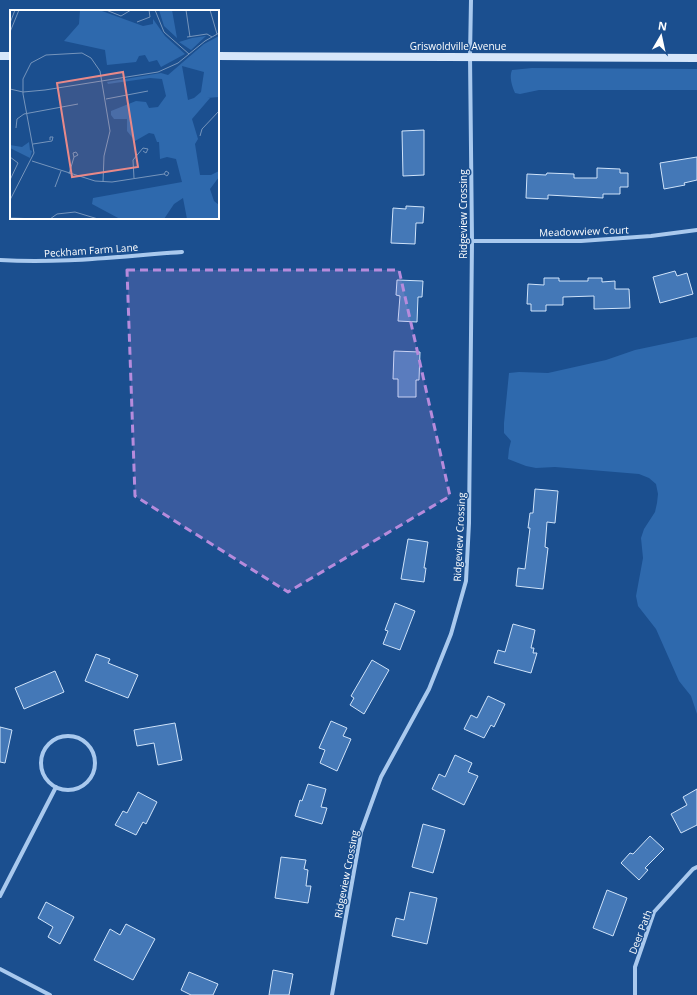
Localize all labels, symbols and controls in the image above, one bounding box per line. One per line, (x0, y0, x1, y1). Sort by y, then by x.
inset map (10, 10, 219, 219)
north arrow (641, 16, 681, 56)
text: N (657, 18, 668, 34)
street label: Griswoldville Avenue (410, 39, 507, 53)
street label: Ridgeview Crossing (456, 169, 470, 259)
street label: Meadowview Court (539, 222, 629, 240)
street label: Peckham Farm Lane (43, 240, 139, 260)
street label: Ridgeview Crossing (450, 491, 468, 582)
street label: Ridgeview Crossing (331, 828, 362, 919)
street label: Deer Path (625, 908, 655, 956)

